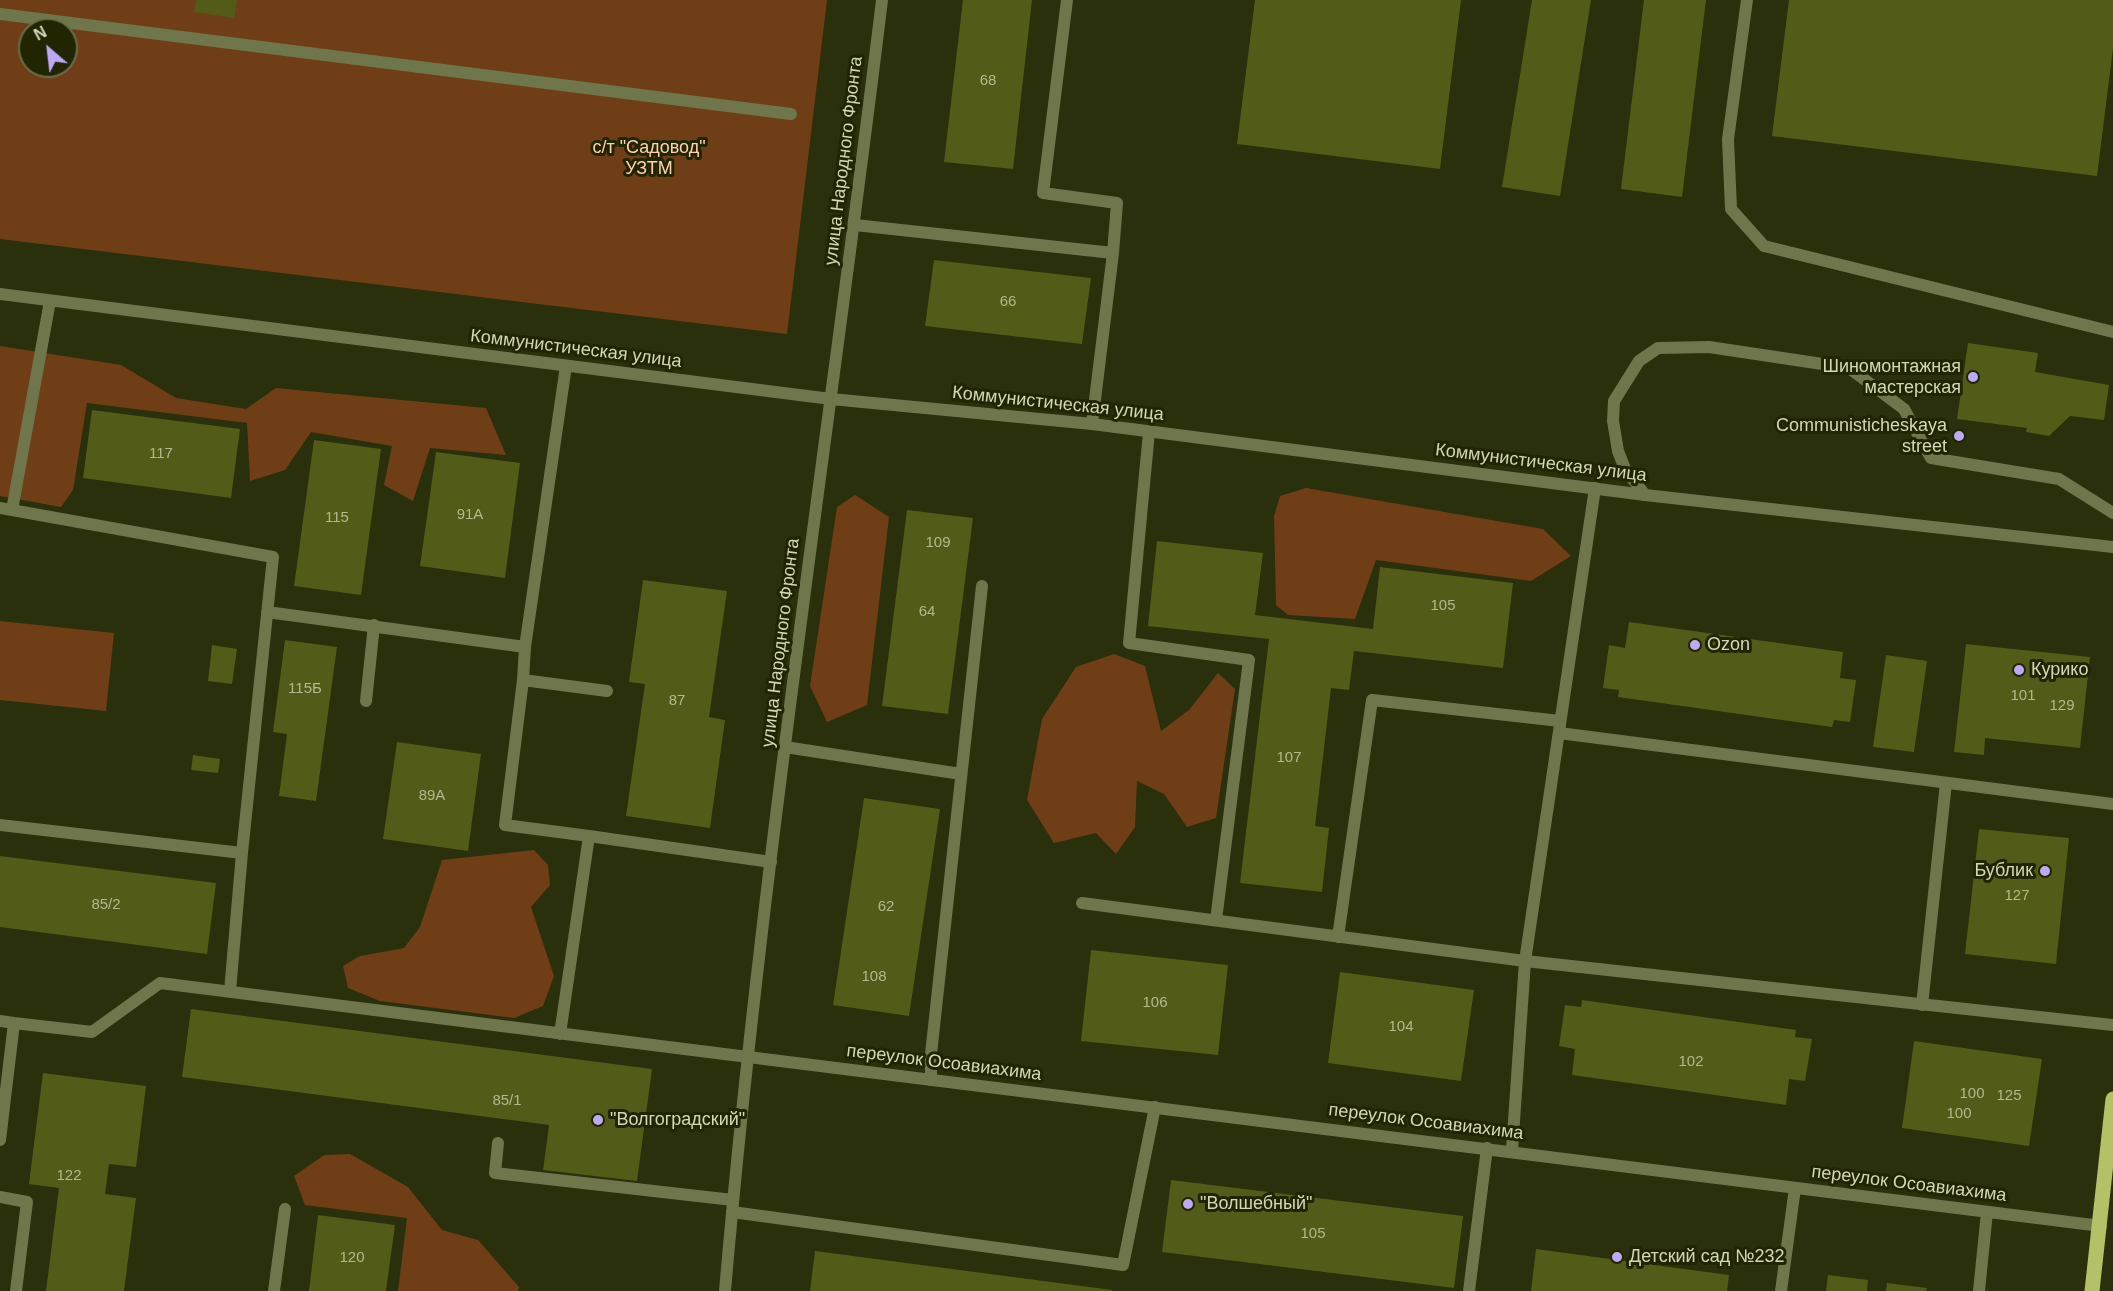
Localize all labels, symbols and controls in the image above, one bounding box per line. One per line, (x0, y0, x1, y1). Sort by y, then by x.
north arrow (18, 18, 78, 78)
text: N (31, 23, 49, 44)
street label: улица Народного Фронта (820, 55, 868, 267)
house number: 68 (980, 72, 996, 90)
park label: с/т "Садовод" УЗТМ (592, 137, 706, 180)
house number: 66 (1000, 293, 1016, 311)
street label: Коммунистическая улица (469, 325, 683, 373)
place label: Шиномонтажная мастерская (1822, 356, 1961, 398)
marker: Шиномонтажная мастерская (1966, 370, 1980, 384)
street label: Коммунистическая улица (951, 382, 1165, 426)
place label: Communisticheskaya street (1776, 415, 1947, 458)
marker: Communisticheskaya street (1952, 429, 1966, 443)
street label: Коммунистическая улица (1434, 439, 1648, 487)
house number: 117 (149, 445, 173, 463)
house number: 91А (457, 506, 483, 524)
house number: 115 (325, 509, 349, 527)
house number: 109 (925, 534, 951, 552)
street label: улица Народного Фронта (757, 537, 805, 749)
house number: 105 (1430, 597, 1456, 615)
house number: 64 (919, 603, 935, 621)
place label: Ozon (1707, 634, 1750, 656)
marker: Ozon (1688, 638, 1702, 652)
place label: Курико (2031, 659, 2088, 681)
marker: Курико (2012, 663, 2026, 677)
house number: 115Б (288, 680, 322, 698)
house number: 101 (2010, 687, 2036, 705)
house number: 87 (669, 692, 685, 710)
house number: 129 (2049, 697, 2075, 715)
house number: 107 (1276, 749, 1302, 767)
house number: 89А (419, 787, 445, 805)
place label: Бублик (1974, 860, 2033, 882)
marker: Бублик (2038, 864, 2052, 878)
house number: 127 (2004, 887, 2030, 905)
house number: 85/2 (91, 896, 121, 914)
house number: 62 (878, 898, 894, 916)
house number: 108 (861, 968, 887, 986)
house number: 106 (1142, 994, 1168, 1012)
house number: 104 (1388, 1018, 1414, 1036)
street label: переулок Осоавиахима (845, 1040, 1043, 1086)
house number: 102 (1678, 1053, 1704, 1071)
house number: 100 (1959, 1085, 1985, 1103)
house number: 125 (1996, 1087, 2022, 1105)
house number: 85/1 (492, 1092, 522, 1110)
street label: переулок Осоавиахима (1327, 1099, 1525, 1145)
house number: 100 (1946, 1105, 1972, 1123)
place label: "Волгоградский" (610, 1109, 745, 1131)
marker: "Волгоградский" (591, 1113, 605, 1127)
street label: переулок Осоавиахима (1810, 1161, 2008, 1207)
house number: 122 (56, 1167, 82, 1185)
place label: "Волшебный" (1200, 1193, 1312, 1215)
marker: "Волшебный" (1181, 1197, 1195, 1211)
house number: 105 (1300, 1225, 1326, 1243)
place label: Детский сад №232 (1629, 1246, 1784, 1268)
house number: 120 (339, 1249, 365, 1267)
marker: Детский сад №232 (1610, 1250, 1624, 1264)

